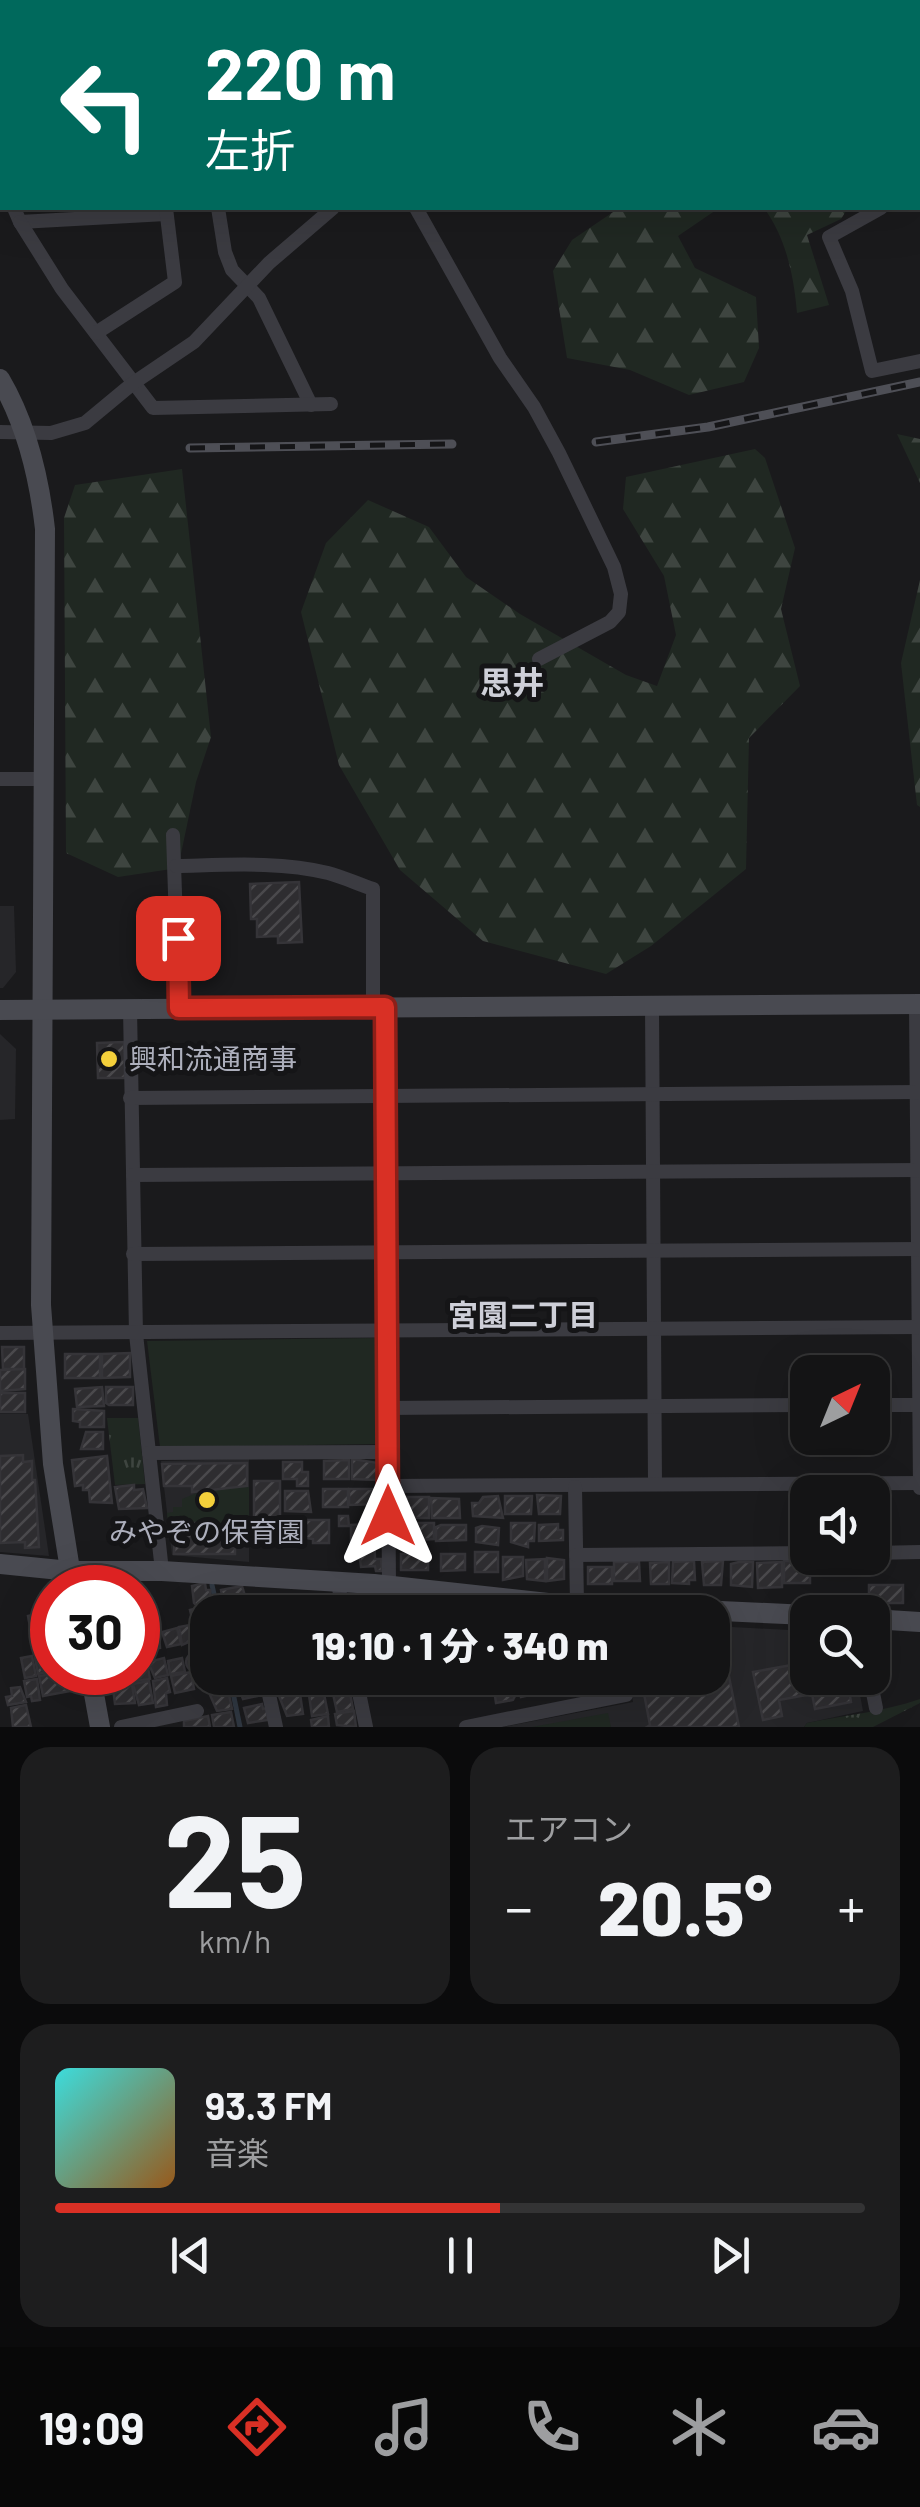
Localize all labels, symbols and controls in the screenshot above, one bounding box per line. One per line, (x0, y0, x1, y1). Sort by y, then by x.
text: 220 m (205, 30, 396, 114)
icon: left (40, 40, 170, 170)
text: 左折 (205, 122, 295, 176)
district label: 思井 (480, 662, 544, 700)
pin (136, 896, 221, 981)
icon: arrive (151, 911, 206, 966)
place label: 興和流通商事 (129, 1041, 297, 1075)
marker: 興和流通商事 (98, 1048, 120, 1070)
district label: 宮園二丁目 (448, 1296, 598, 1332)
north arrow (790, 1355, 890, 1455)
map controls (790, 1355, 890, 1695)
position arrow (336, 1464, 440, 1568)
button: sound (790, 1475, 890, 1575)
marker: みやぞの保育園 (196, 1489, 218, 1511)
place label: みやぞの保育園 (109, 1514, 305, 1548)
speed limit sign: 30 (30, 1565, 160, 1695)
button: search (790, 1595, 890, 1695)
text: 19:10 · 1 分 · 340 m (312, 1622, 608, 1668)
text: 25 (164, 1778, 306, 1934)
text: エアコン (505, 1809, 633, 1847)
text: 20.5° (598, 1861, 772, 1951)
text: − (505, 1873, 533, 1939)
text: + (837, 1873, 865, 1939)
text: km/h (199, 1921, 271, 1959)
text: 93.3 FM (205, 2082, 333, 2128)
text: 音楽 (205, 2133, 269, 2171)
icon: previous (163, 2228, 218, 2283)
icon: pause (433, 2228, 488, 2283)
icon: next (703, 2228, 758, 2283)
icon: directions (222, 2392, 292, 2462)
icon: music (369, 2392, 439, 2462)
icon: phone (517, 2392, 587, 2462)
icon: climate (664, 2392, 734, 2462)
icon: car (811, 2392, 881, 2462)
text: 19:09 (39, 2400, 144, 2454)

